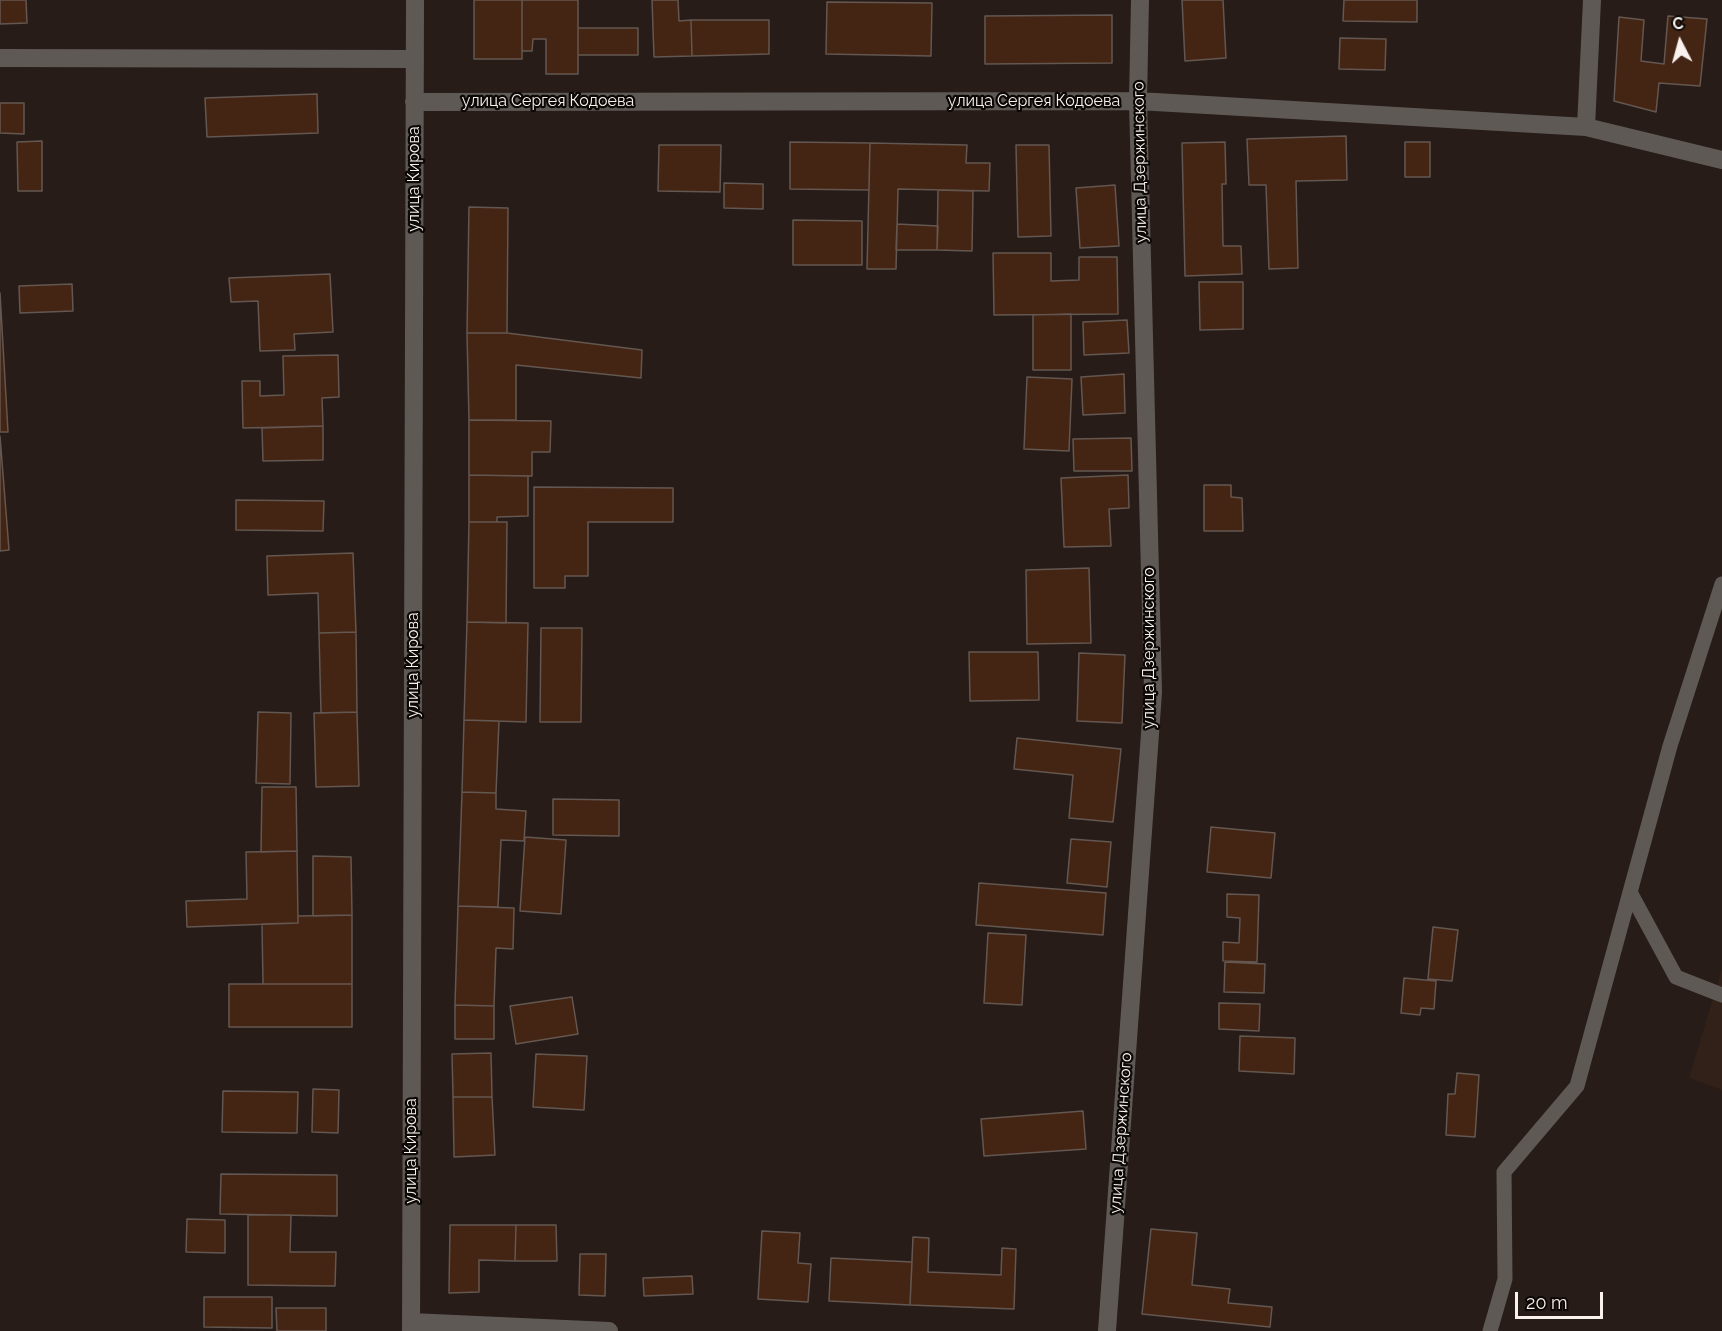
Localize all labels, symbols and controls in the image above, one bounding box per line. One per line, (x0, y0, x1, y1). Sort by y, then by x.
north arrow (1650, 12, 1710, 72)
text: С (1672, 14, 1685, 34)
street label: улица Дзержинского (1129, 81, 1151, 243)
street label: улица Сергея Кодоева (462, 91, 634, 111)
street label: улица Сергея Кодоева (948, 91, 1120, 111)
street label: улица Кирова (404, 126, 424, 232)
street label: улица Дзержинского (1139, 567, 1159, 729)
street label: улица Кирова (403, 612, 423, 718)
street label: улица Дзержинского (1106, 1052, 1136, 1214)
street label: улица Кирова (401, 1098, 421, 1204)
scale bar (1518, 1280, 1606, 1318)
text: 20 m (1526, 1292, 1568, 1313)

